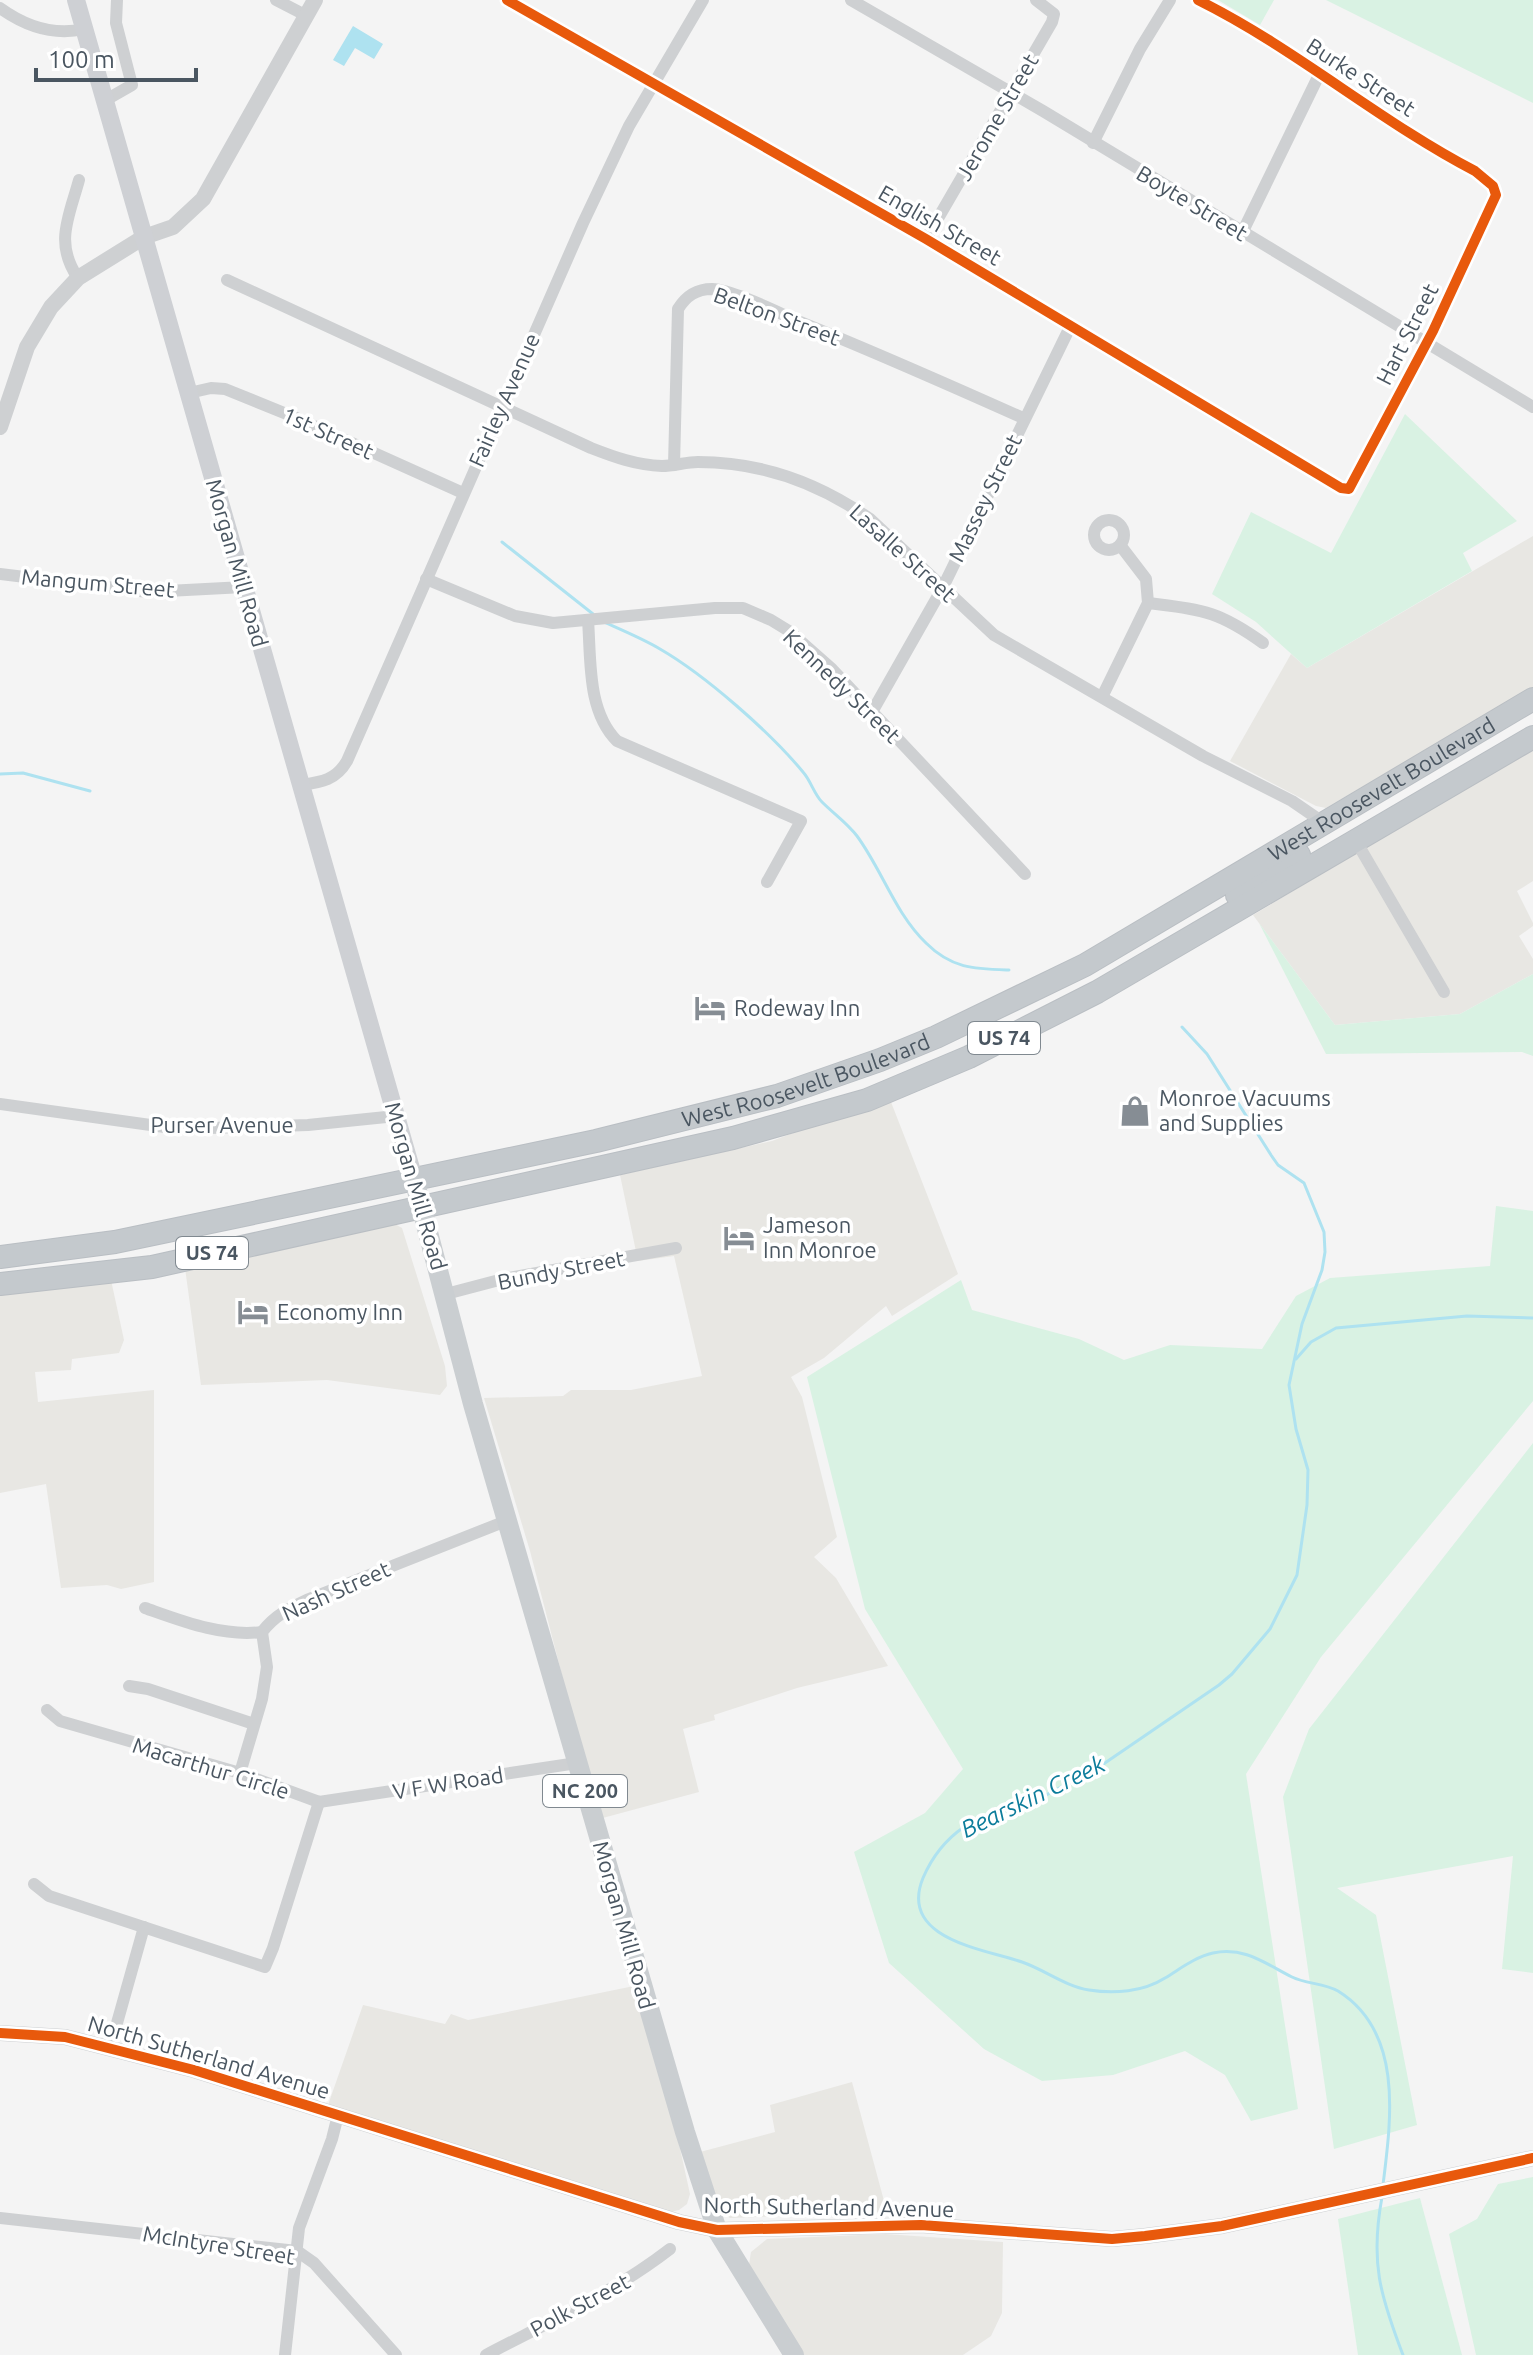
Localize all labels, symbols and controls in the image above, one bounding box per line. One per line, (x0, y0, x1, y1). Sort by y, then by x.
scale bar (36, 32, 196, 82)
street label: Burke Street (1302, 32, 1420, 121)
text: 100 m (48, 46, 115, 73)
street label: Jerome Street (950, 49, 1043, 184)
street label: Boyte Street (1132, 160, 1252, 246)
street label: English Street (875, 179, 1006, 270)
street label: Hart Street (1370, 279, 1443, 388)
street label: Belton Street (711, 281, 844, 350)
street label: Fairley Avenue (463, 329, 544, 470)
street label: 1st Street (279, 401, 378, 464)
street label: Massey Street (943, 430, 1026, 566)
street label: Morgan Mill Road (202, 476, 273, 650)
street label: Lasalle Street (845, 499, 962, 607)
street label: Mangum Street (20, 563, 176, 602)
street label: Kennedy Street (779, 624, 906, 748)
street label: West Roosevelt Boulevard (1263, 711, 1499, 865)
hotel icon: Rodeway Inn (693, 991, 727, 1025)
place label: Rodeway Inn (734, 995, 860, 1020)
road number: US 74 (968, 1022, 1040, 1054)
street label: West Roosevelt Boulevard (679, 1028, 933, 1131)
place label: Monroe Vacuums and Supplies (1159, 1085, 1331, 1135)
shop icon: Monroe Vacuums and Supplies (1118, 1094, 1152, 1128)
street label: Morgan Mill Road (381, 1099, 452, 1273)
street label: Purser Avenue (150, 1112, 294, 1137)
place label: Jameson Inn Monroe (763, 1212, 877, 1262)
hotel icon: Jameson Inn Monroe (722, 1221, 756, 1255)
road number: US 74 (176, 1237, 248, 1269)
street label: Bundy Street (495, 1245, 627, 1294)
hotel icon: Economy Inn (236, 1295, 270, 1329)
place label: Economy Inn (277, 1299, 403, 1324)
street label: Nash Street (278, 1555, 394, 1625)
street label: Macarthur Circle (130, 1732, 293, 1803)
water label: Bearskin Creek (956, 1750, 1110, 1843)
street label: V F W Road (391, 1761, 505, 1804)
road number: NC 200 (543, 1775, 627, 1807)
street label: Morgan Mill Road (589, 1838, 660, 2012)
street label: North Sutherland Avenue (85, 2010, 333, 2103)
street label: North Sutherland Avenue (703, 2192, 955, 2221)
street label: McIntyre Street (141, 2220, 297, 2269)
street label: Polk Street (526, 2268, 634, 2341)

